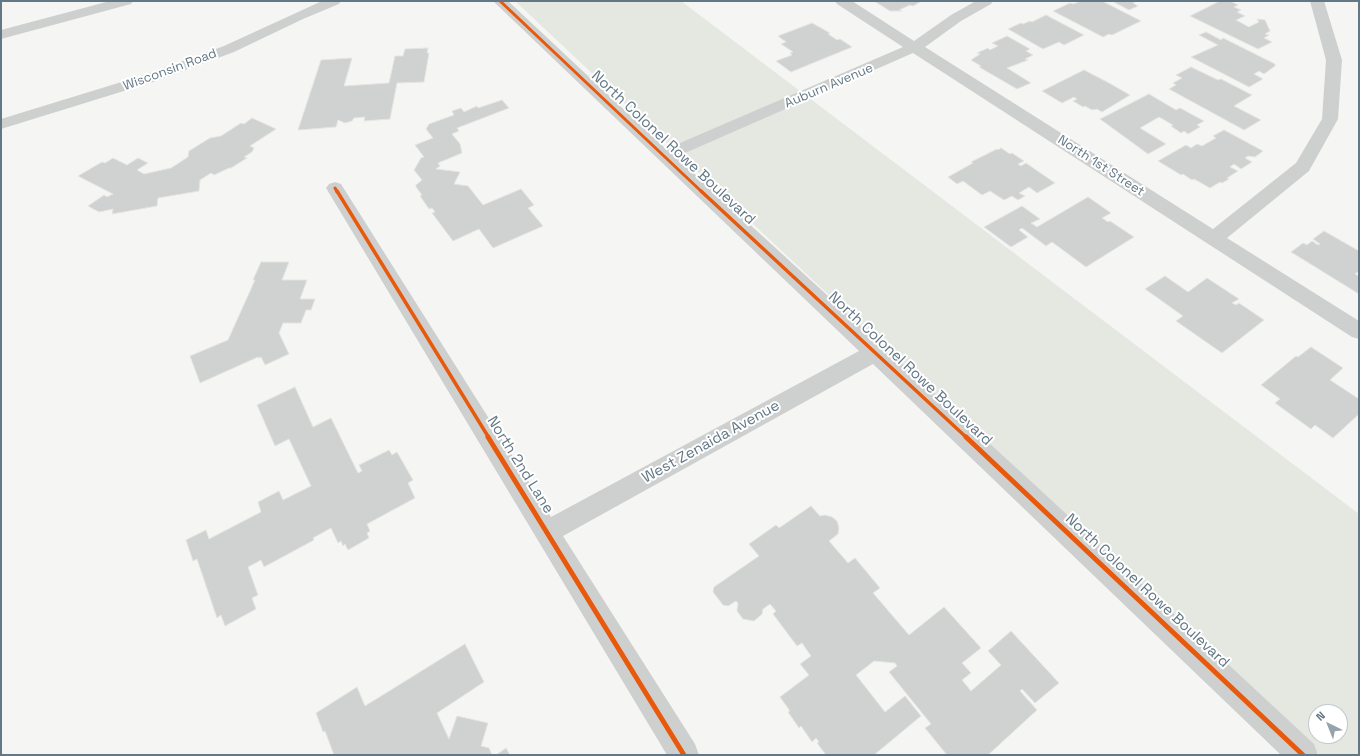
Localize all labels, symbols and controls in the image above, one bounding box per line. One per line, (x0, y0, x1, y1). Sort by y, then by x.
street label: Wisconsin Road (121, 46, 219, 94)
street label: Auburn Avenue (782, 60, 876, 112)
street label: North Colonel Rowe Boulevard (587, 67, 759, 229)
street label: North 1st Street (1055, 132, 1147, 200)
street label: North Colonel Rowe Boulevard (824, 288, 996, 450)
street label: West Zenaida Avenue (639, 397, 783, 487)
street label: North 2nd Lane (483, 413, 557, 517)
street label: North Colonel Rowe Boulevard (1061, 510, 1233, 672)
north arrow (1308, 704, 1348, 744)
text: N (1313, 708, 1328, 724)

